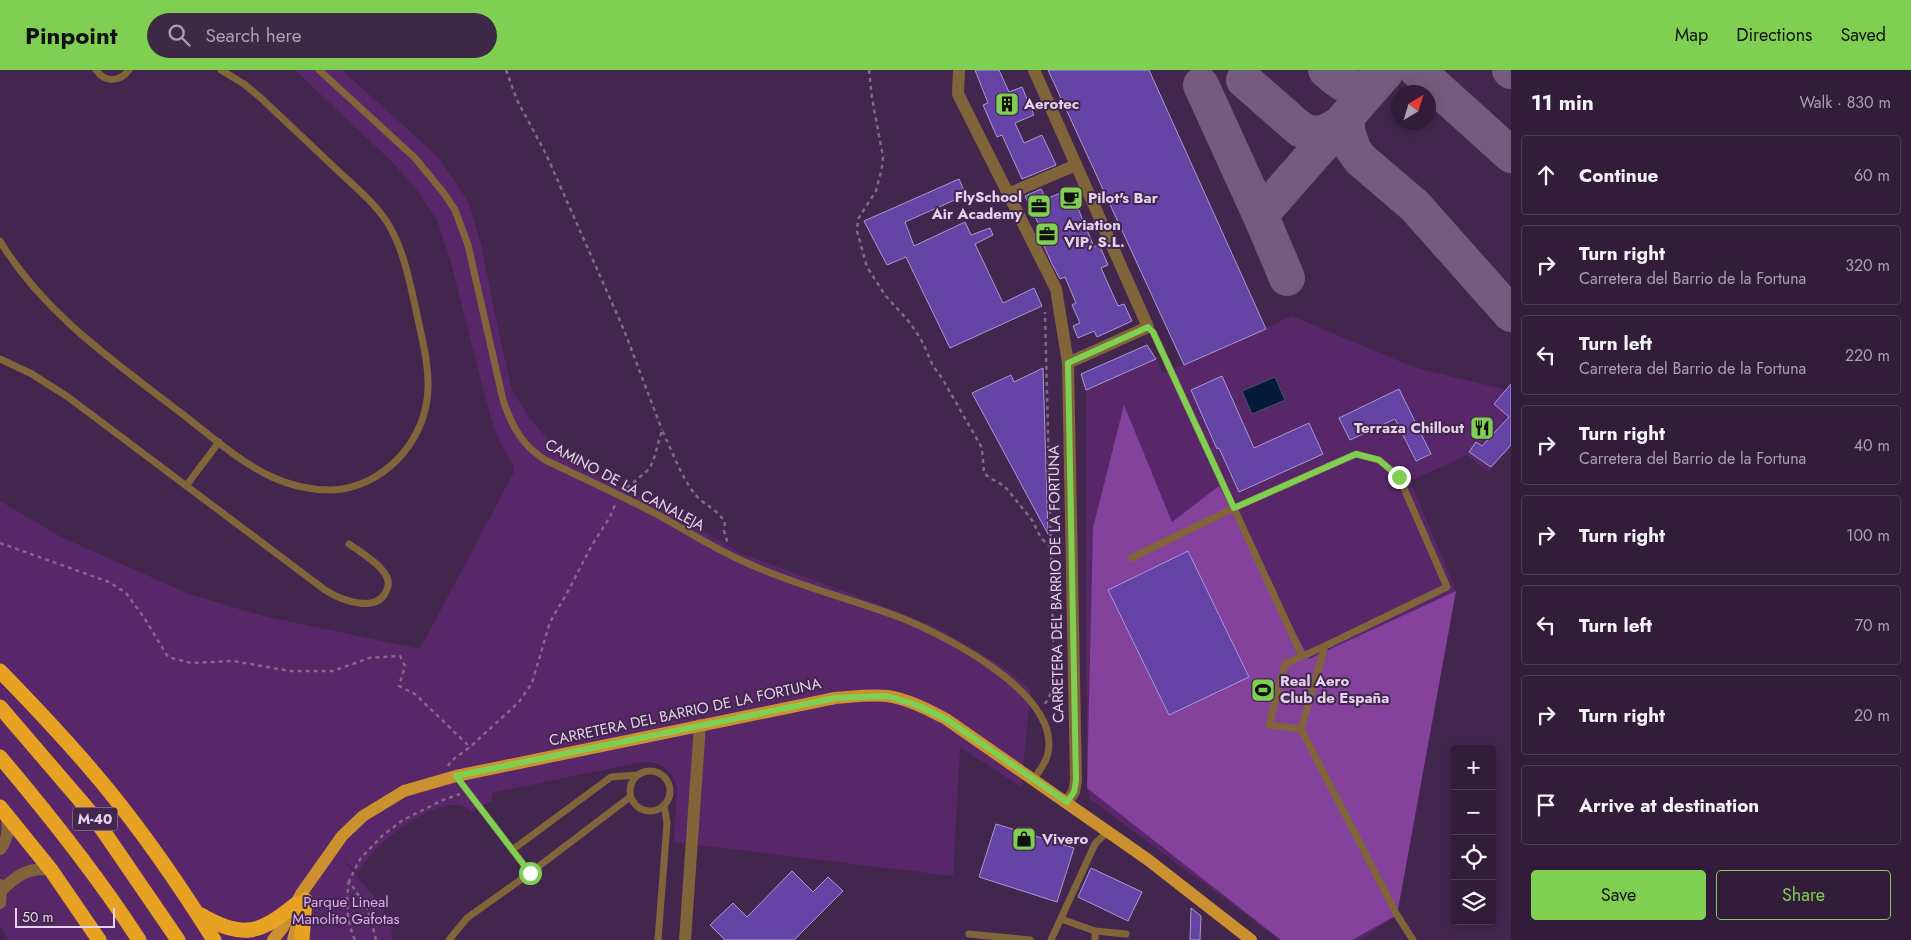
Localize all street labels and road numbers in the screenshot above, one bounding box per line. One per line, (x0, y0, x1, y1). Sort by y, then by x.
street label: CAMINO DE LA CANALEJA (541, 433, 709, 537)
street label: CARRETERA DEL BARRIO DE LA FORTUNA (1043, 445, 1069, 723)
street label: CARRETERA DEL BARRIO DE LA FORTUNA (547, 672, 823, 752)
road number: M-40 (72, 808, 118, 831)

